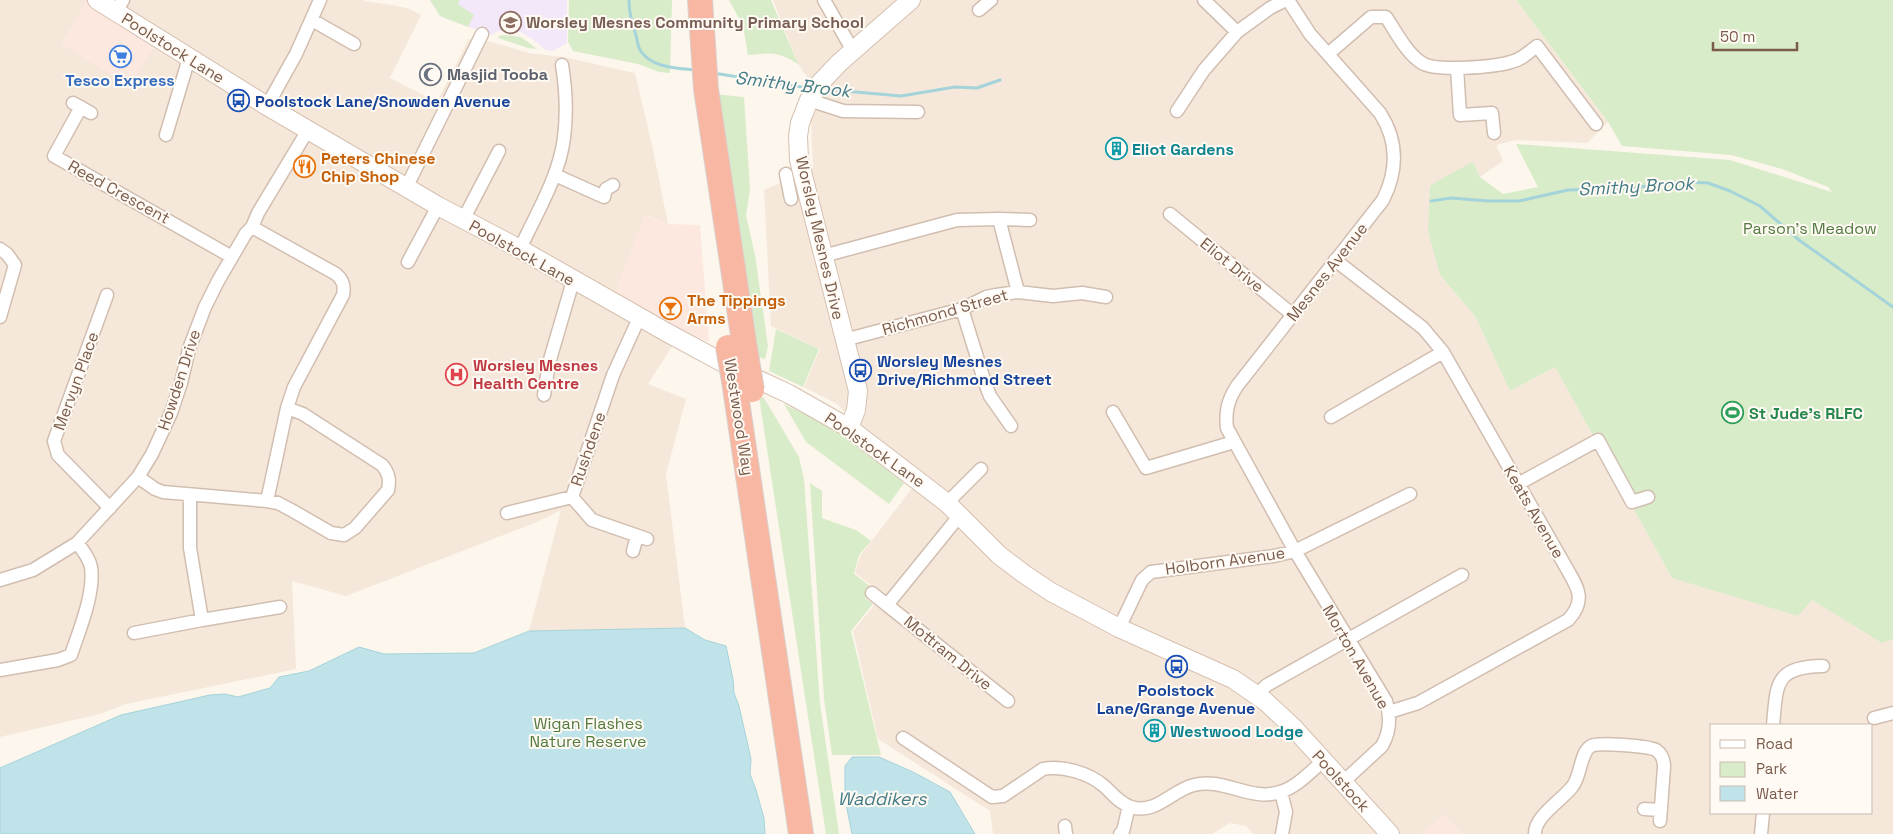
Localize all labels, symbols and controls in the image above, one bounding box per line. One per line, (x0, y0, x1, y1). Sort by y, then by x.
street label: Poolstock Lane (118, 8, 228, 88)
school or university icon: Worsley Mesnes Community Primary School (498, 10, 522, 34)
place label: Worsley Mesnes Community Primary School (526, 12, 864, 33)
scale bar (1713, 20, 1797, 52)
text: 50 m (1720, 27, 1755, 46)
supermarket icon: Tesco Express (108, 44, 132, 68)
mosque icon: Masjid Tooba (419, 62, 443, 86)
place label: Masjid Tooba (447, 64, 548, 85)
water label: Smithy Brook (734, 66, 854, 103)
place label: Tesco Express (65, 70, 175, 91)
bus stop icon: Poolstock Lane/Snowden Avenue (227, 89, 251, 113)
place label: Poolstock Lane/Snowden Avenue (255, 91, 510, 112)
building icon: Eliot Gardens (1104, 137, 1128, 161)
place label: Eliot Gardens (1132, 139, 1234, 160)
place label: Peters Chinese Chip Shop (321, 148, 435, 187)
street label: Worsley Mesnes Drive (791, 154, 849, 322)
street label: Reed Crescent (64, 155, 174, 229)
restaurant icon: Peters Chinese Chip Shop (293, 155, 317, 179)
water label: Smithy Brook (1577, 171, 1697, 201)
street label: Poolstock Lane (465, 215, 579, 291)
street label: Mesnes Avenue (1282, 218, 1372, 326)
park label: Parson's Meadow (1743, 218, 1877, 239)
street label: Eliot Drive (1196, 233, 1268, 297)
street label: Richmond Street (880, 284, 1010, 340)
place label: The Tippings Arms (687, 290, 786, 329)
bar icon: The Tippings Arms (659, 297, 683, 321)
street label: Howden Drive (153, 327, 205, 433)
street label: Mervyn Place (48, 329, 104, 433)
place label: Worsley Mesnes Drive/Richmond Street (877, 351, 1052, 390)
place label: Worsley Mesnes Health Centre (473, 355, 598, 394)
street label: Westwood Way (719, 357, 759, 477)
bus stop icon: Worsley Mesnes Drive/Richmond Street (849, 358, 873, 382)
hospital icon: Worsley Mesnes Health Centre (445, 362, 469, 386)
sports icon: St Jude's RLFC (1721, 401, 1745, 425)
place label: St Jude's RLFC (1749, 403, 1863, 424)
street label: Poolstock Lane (821, 408, 929, 492)
street label: Rushdene (566, 409, 610, 489)
street label: Keats Avenue (1499, 462, 1569, 562)
street label: Holborn Avenue (1164, 542, 1286, 580)
street label: Morton Avenue (1318, 601, 1394, 713)
street label: Mottram Drive (900, 611, 996, 695)
bus stop icon: Poolstock Lane/Grange Avenue (1164, 654, 1188, 678)
place label: Poolstock Lane/Grange Avenue (1097, 680, 1255, 719)
park label: Wigan Flashes Nature Reserve (529, 713, 647, 752)
building icon: Westwood Lodge (1142, 719, 1166, 743)
place label: Westwood Lodge (1170, 721, 1304, 742)
legend (1710, 724, 1873, 814)
text: Road (1756, 734, 1793, 753)
street label: Poolstock (1308, 746, 1375, 817)
text: Park (1756, 759, 1787, 778)
text: Water (1756, 784, 1799, 803)
water label: Waddikers (837, 787, 927, 810)

